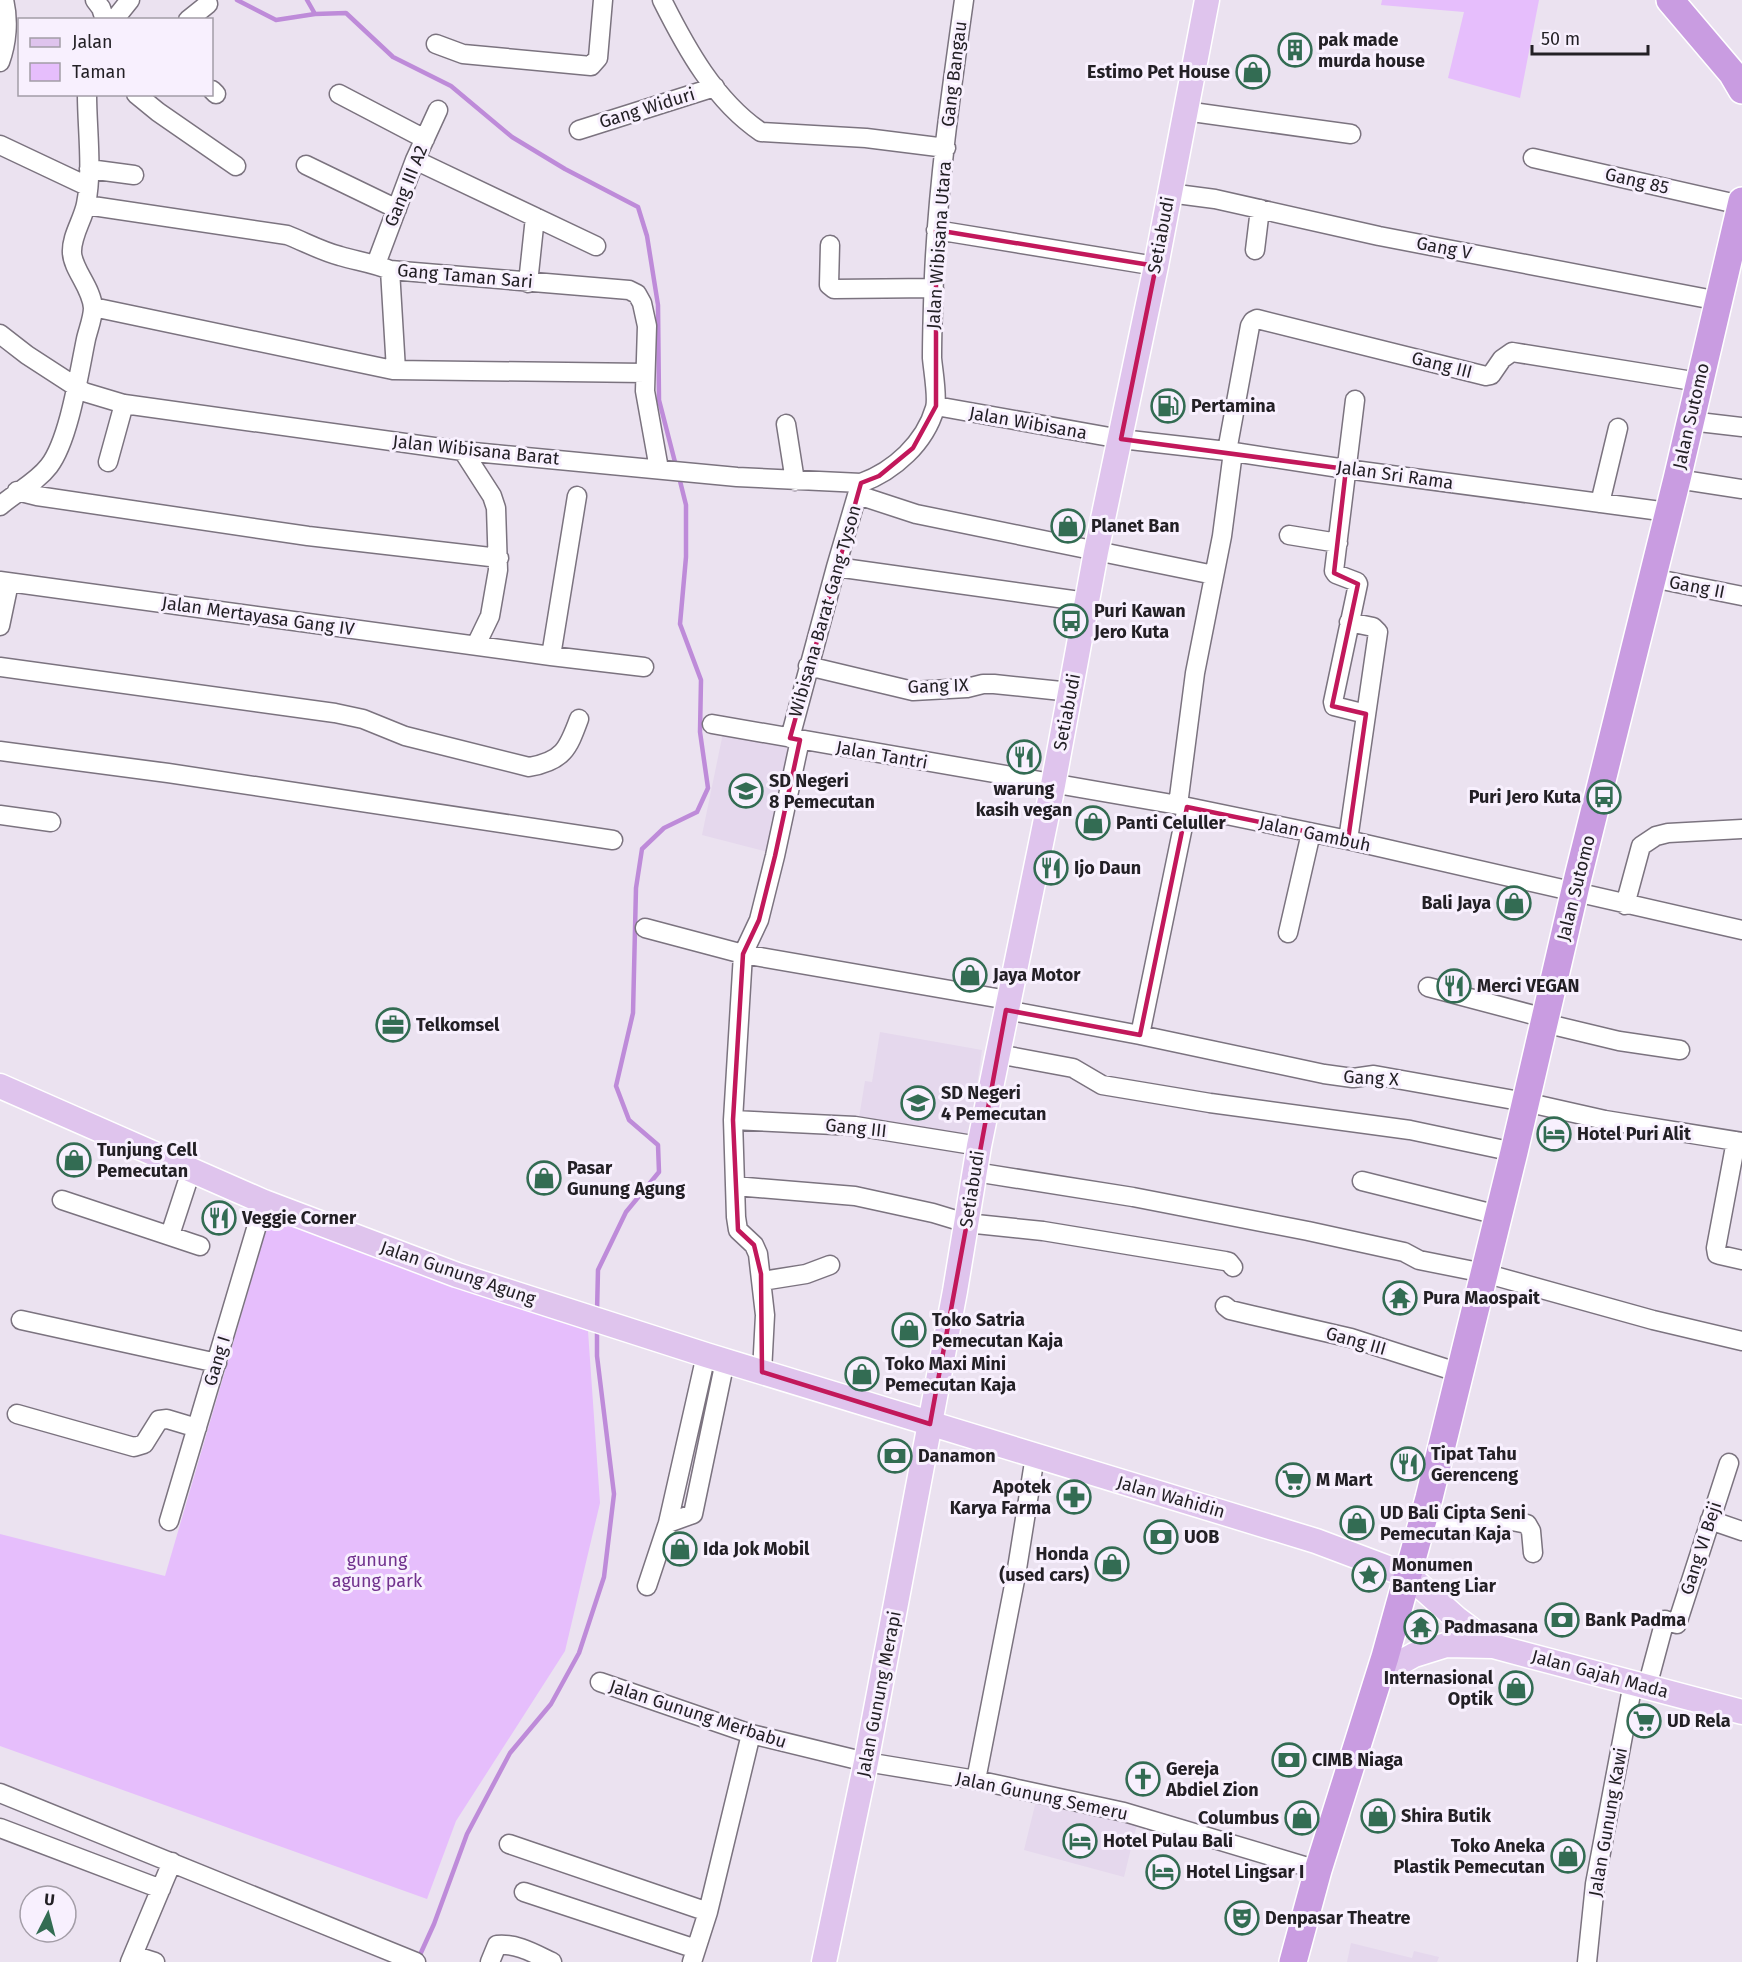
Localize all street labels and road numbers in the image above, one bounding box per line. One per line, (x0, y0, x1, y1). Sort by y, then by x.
street label: Gang Bangau (937, 20, 971, 128)
street label: Gang Widuri (596, 83, 698, 133)
street label: Gang III A2 (380, 142, 432, 230)
street label: Jalan Wibisana Utara (922, 160, 956, 330)
street label: Gang 85 (1603, 163, 1671, 199)
street label: Setiabudi (1143, 195, 1179, 275)
street label: Gang V (1414, 232, 1474, 264)
street label: Gang Taman Sari (396, 259, 534, 293)
street label: Gang III (1409, 347, 1475, 383)
street label: Jalan Sutomo (1668, 361, 1714, 471)
street label: Jalan Wibisana (967, 402, 1089, 444)
street label: Jalan Wibisana Barat (392, 430, 561, 470)
street label: Jalan Sri Rama (1335, 456, 1455, 494)
street label: Wibisana Barat Gang Tyson (784, 502, 866, 720)
street label: Gang II (1667, 571, 1727, 603)
street label: Jalan Mertayasa Gang IV (160, 592, 356, 640)
street label: Setiabudi (1049, 672, 1085, 752)
street label: Gang IX (907, 674, 969, 698)
street label: Jalan Tantri (834, 736, 930, 774)
street label: Jalan Gambuh (1257, 811, 1373, 857)
street label: Jalan Sutomo (1552, 833, 1600, 943)
street label: Gang X (1343, 1066, 1400, 1090)
street label: Gang III (824, 1114, 888, 1142)
street label: Setiabudi (955, 1149, 989, 1229)
street label: Jalan Gunung Agung (377, 1236, 539, 1310)
street label: Gang III (1323, 1322, 1389, 1360)
street label: Gang I (199, 1333, 235, 1389)
street label: Jalan Wahidin (1114, 1471, 1228, 1523)
street label: Gang VI Beji (1676, 1499, 1726, 1597)
street label: Jalan Gunung Merapi (852, 1609, 906, 1779)
street label: Jalan Gajah Mada (1529, 1645, 1671, 1703)
street label: Jalan Gunung Merbabu (607, 1675, 789, 1753)
street label: Jalan Gunung Kawi (1584, 1746, 1632, 1898)
street label: Jalan Gunung Semeru (954, 1767, 1130, 1825)

